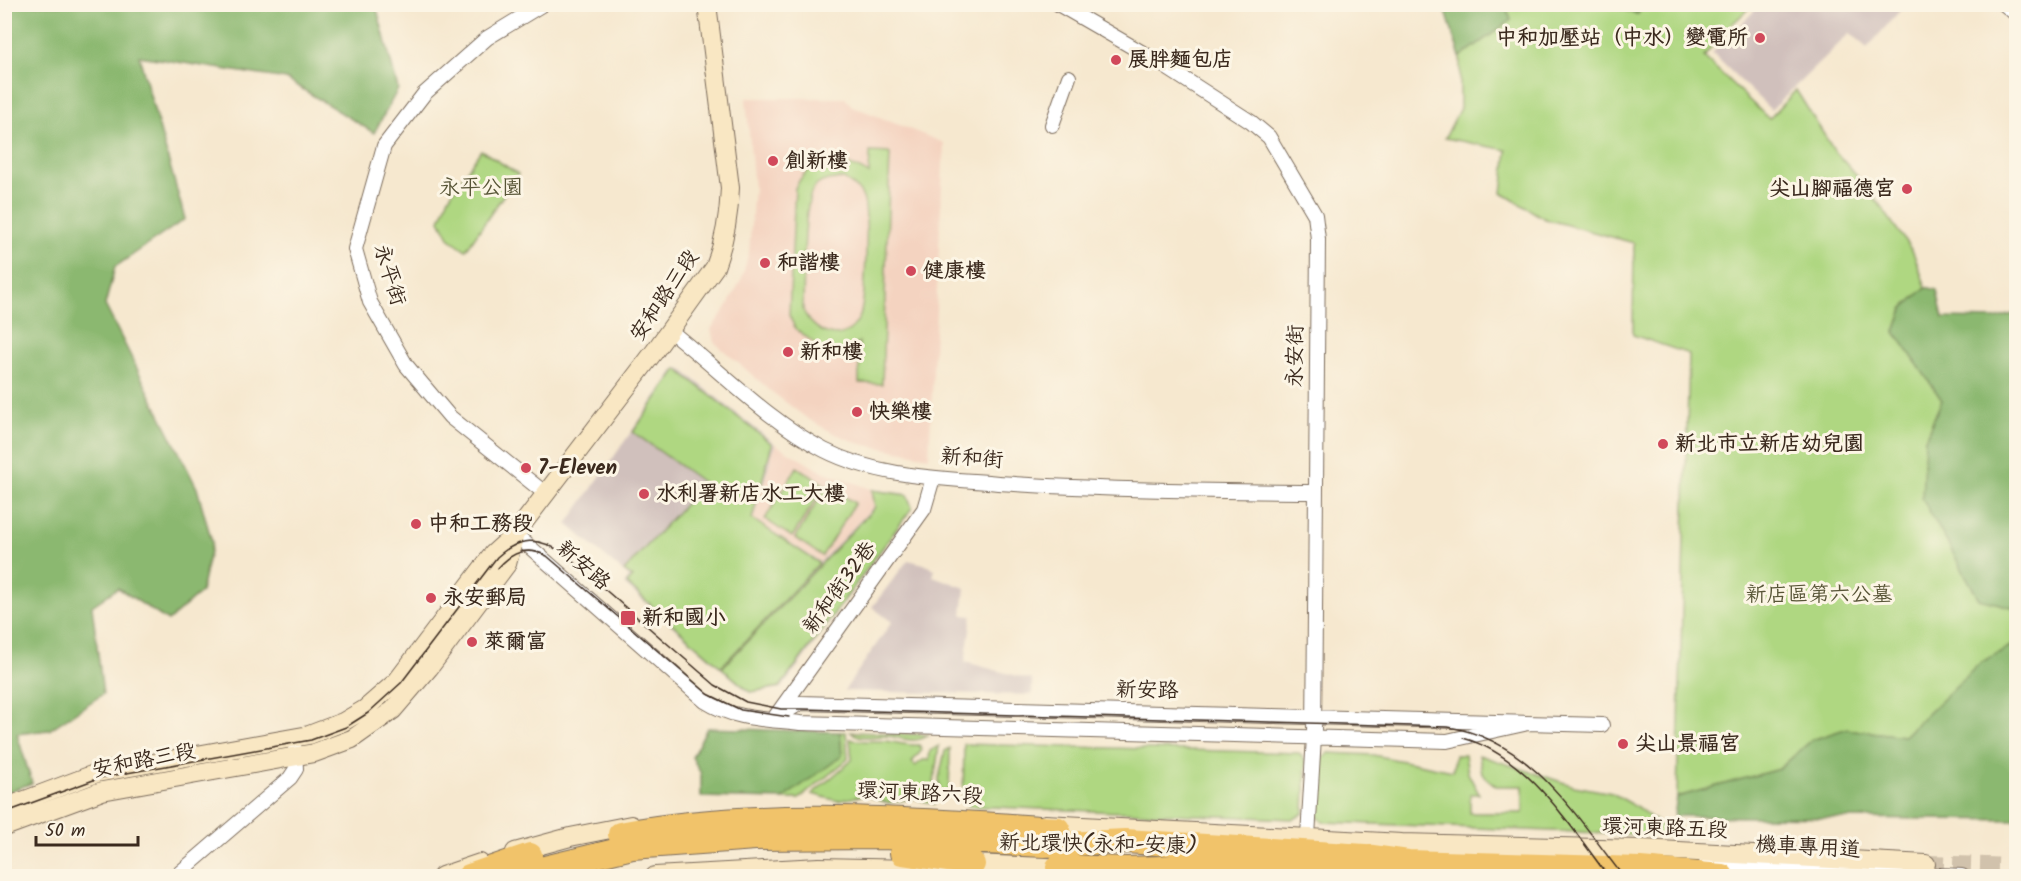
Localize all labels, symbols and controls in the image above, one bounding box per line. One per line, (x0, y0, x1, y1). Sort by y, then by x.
place label: 中和加壓站（中水）變電所 (1496, 22, 1748, 55)
marker: 中和加壓站（中水）變電所 (1753, 31, 1767, 45)
place label: 展胖麵包店 (1128, 44, 1233, 77)
marker: 展胖麵包店 (1109, 53, 1123, 67)
place label: 創新樓 (785, 145, 848, 178)
marker: 創新樓 (766, 154, 780, 168)
park label: 永平公園 (439, 172, 523, 205)
place label: 尖山腳福德宮 (1769, 173, 1895, 206)
marker: 尖山腳福德宮 (1900, 182, 1914, 196)
street label: 永平街 (364, 240, 414, 310)
street label: 安和路三段 (622, 243, 708, 349)
place label: 和諧樓 (777, 247, 840, 280)
place label: 健康樓 (923, 255, 986, 288)
marker: 和諧樓 (758, 256, 772, 270)
marker: 健康樓 (904, 264, 918, 278)
street label: 永安街 (1279, 324, 1313, 388)
place label: 新和樓 (800, 336, 863, 369)
marker: 新和樓 (781, 345, 795, 359)
place label: 快樂樓 (869, 396, 932, 429)
marker: 快樂樓 (850, 405, 864, 419)
place label: 新北市立新店幼兒園 (1675, 428, 1864, 461)
marker: 新北市立新店幼兒園 (1656, 437, 1670, 451)
street label: 新和街 (939, 440, 1005, 478)
place label: 7-Eleven (538, 452, 617, 485)
marker: 7-Eleven (519, 461, 533, 475)
place label: 水利署新店水工大樓 (656, 478, 845, 511)
marker: 水利署新店水工大樓 (637, 487, 651, 501)
place label: 中和工務段 (428, 508, 533, 541)
marker: 中和工務段 (409, 517, 423, 531)
street label: 新安路 (548, 533, 618, 599)
street label: 新和街32巷 (795, 535, 885, 641)
park label: 新店區第六公墓 (1746, 579, 1893, 612)
place label: 永安郵局 (443, 582, 527, 615)
marker: 永安郵局 (424, 591, 438, 605)
place label: 新和國小 (642, 602, 726, 635)
marker: 新和國小 (619, 609, 637, 627)
place label: 萊爾富 (484, 626, 547, 659)
marker: 萊爾富 (465, 635, 479, 649)
street label: 新安路 (1115, 674, 1179, 708)
place label: 尖山景福宮 (1635, 728, 1740, 761)
street label: 安和路三段 (89, 735, 199, 787)
marker: 尖山景福宮 (1616, 737, 1630, 751)
street label: 環河東路六段 (856, 774, 984, 814)
scale bar (36, 809, 138, 847)
street label: 環河東路五段 (1601, 810, 1729, 848)
text: 50 m (45, 817, 85, 846)
street label: 新北環快(永和-安康) (999, 827, 1197, 863)
street label: 機車專用道 (1755, 829, 1861, 867)

